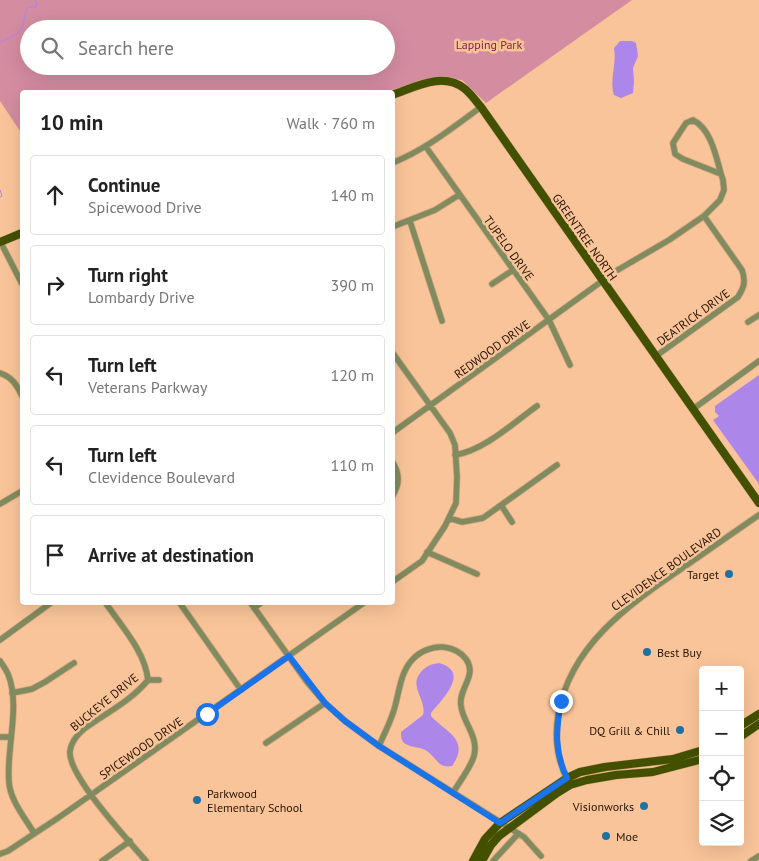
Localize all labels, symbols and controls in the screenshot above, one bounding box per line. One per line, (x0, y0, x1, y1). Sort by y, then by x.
search box (20, 20, 395, 75)
icon: search (38, 34, 66, 62)
text: Search here (78, 36, 174, 60)
park label: Lapping Park (456, 37, 522, 52)
text: 10 min (40, 109, 103, 136)
text: Walk · 760 m (286, 113, 375, 133)
text: Continue (88, 173, 160, 197)
icon: ahead (41, 181, 69, 209)
text: 140 m (331, 185, 374, 205)
street label: GREENTREE NORTH (549, 191, 621, 283)
text: Spicewood Drive (88, 197, 202, 217)
street label: TUPELO DRIVE (481, 213, 537, 283)
text: Turn right (88, 263, 168, 287)
icon: right (41, 271, 69, 299)
text: 390 m (331, 275, 374, 295)
street label: DEATRICK DRIVE (654, 285, 732, 349)
text: Lombardy Drive (88, 287, 195, 307)
street label: REDWOOD DRIVE (451, 316, 533, 382)
text: Turn left (88, 353, 157, 377)
icon: left (41, 361, 69, 389)
text: 120 m (331, 365, 374, 385)
text: Veterans Parkway (88, 377, 207, 397)
text: Turn left (88, 443, 157, 467)
icon: left (41, 451, 69, 479)
text: 110 m (331, 455, 374, 475)
text: Clevidence Boulevard (88, 467, 235, 487)
street label: CLEVIDENCE BOULEVARD (608, 524, 724, 614)
icon: arrive (41, 541, 69, 569)
text: Arrive at destination (88, 543, 254, 567)
place label: Target (687, 567, 719, 582)
marker: Target (723, 568, 735, 580)
place label: Best Buy (657, 645, 702, 660)
marker: Best Buy (641, 646, 653, 658)
map controls (699, 666, 744, 846)
button: + (699, 666, 744, 711)
street label: BUCKEYE DRIVE (67, 670, 141, 734)
route end (550, 690, 573, 713)
route start (196, 703, 219, 726)
button: − (699, 711, 744, 756)
street label: SPICEWOOD DRIVE (96, 714, 186, 782)
place label: DQ Grill & Chill (589, 723, 670, 738)
marker: DQ Grill & Chill (674, 724, 686, 736)
button: locate (699, 756, 744, 801)
place label: Parkwood Elementary School (207, 786, 303, 815)
marker: Parkwood Elementary School (191, 794, 203, 806)
place label: Visionworks (572, 799, 634, 814)
marker: Visionworks (638, 800, 650, 812)
button: layers (699, 801, 744, 846)
place label: Moe (616, 829, 638, 844)
marker: Moe (600, 830, 612, 842)

